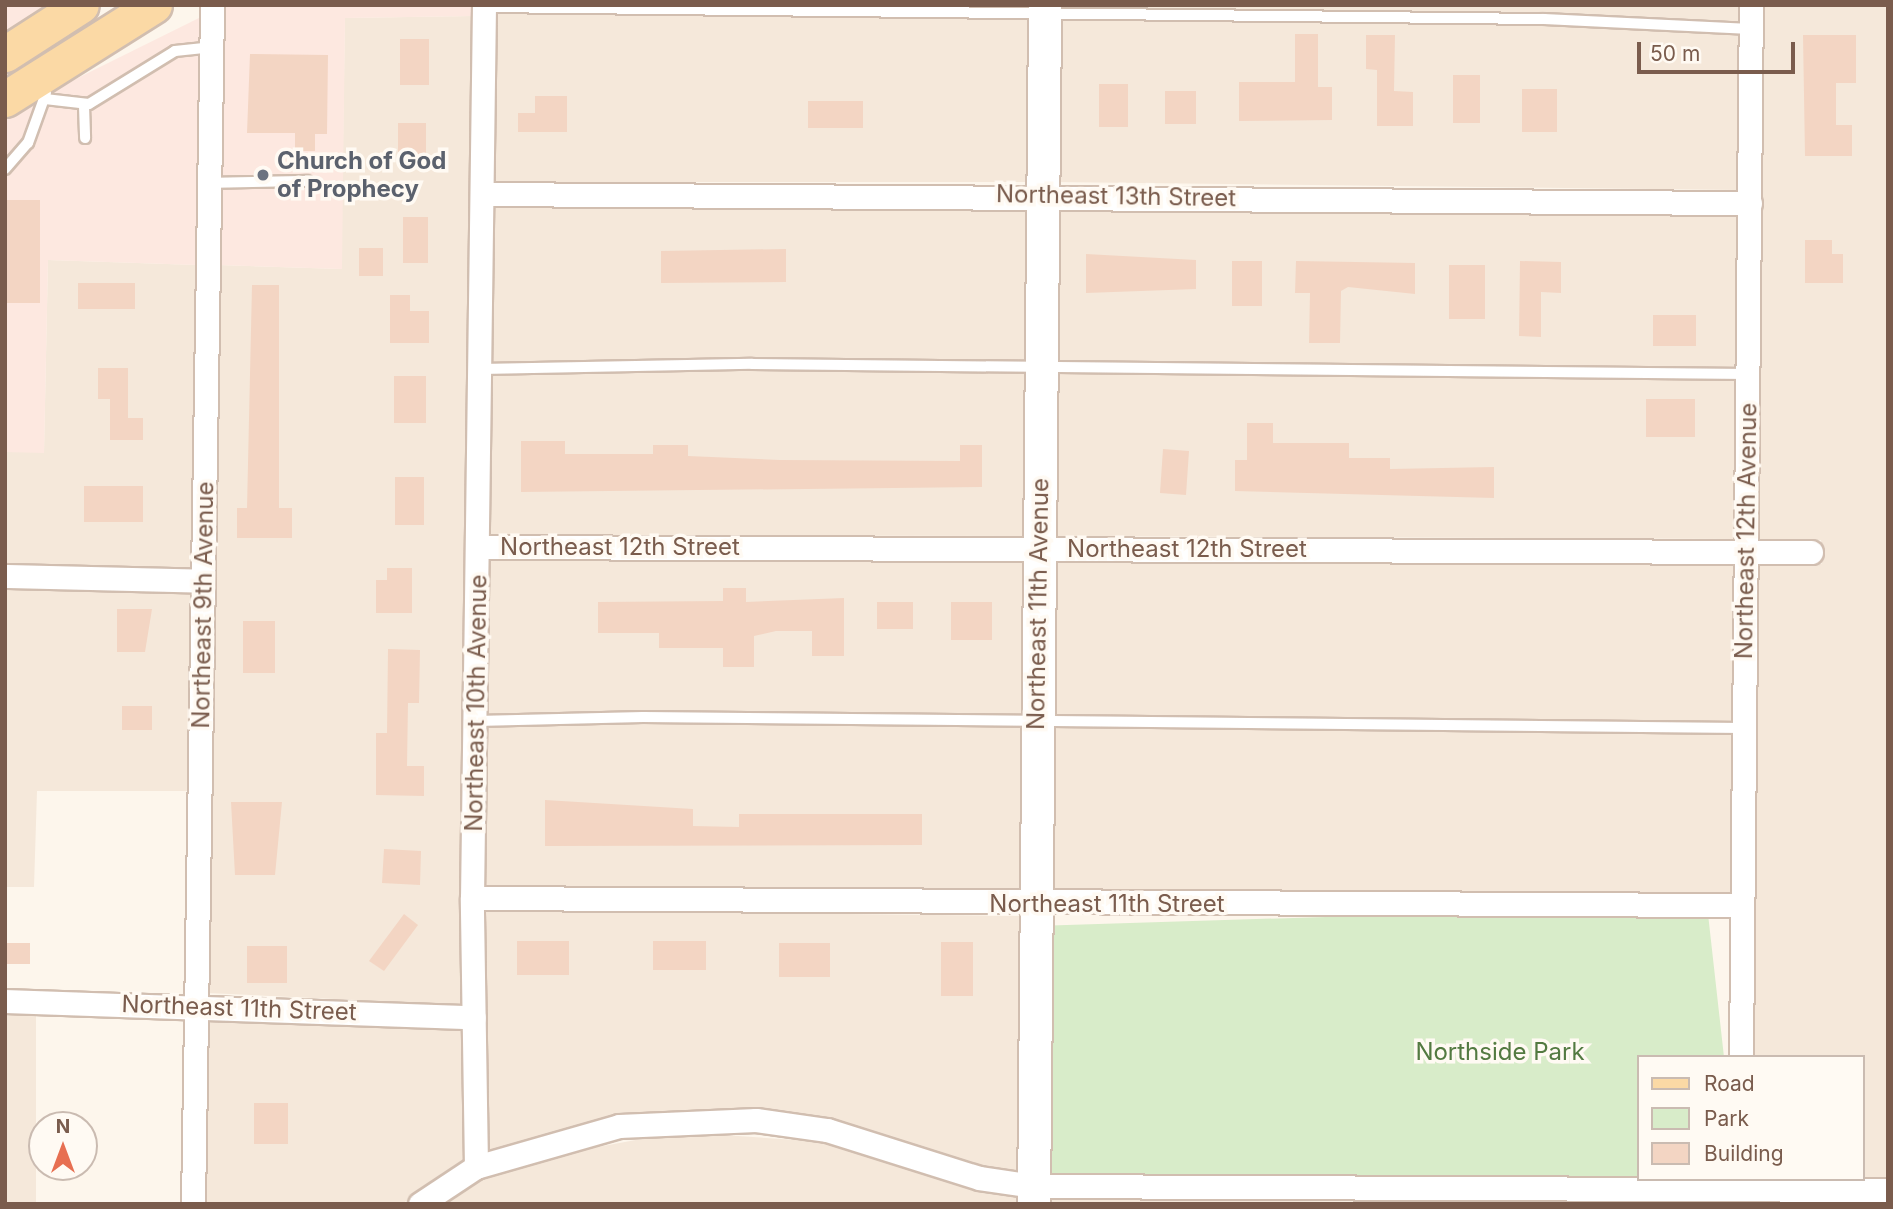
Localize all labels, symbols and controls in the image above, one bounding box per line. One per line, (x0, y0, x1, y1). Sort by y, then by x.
scale bar (1641, 28, 1798, 72)
text: 50 m (1650, 41, 1700, 66)
place label: Church of God of Prophecy (277, 147, 446, 203)
marker: Church of God of Prophecy (255, 167, 271, 183)
street label: Northeast 13th Street (996, 180, 1236, 212)
street label: Northeast 12th Avenue (1729, 403, 1763, 659)
street label: Northeast 11th Avenue (1021, 478, 1055, 730)
street label: Northeast 9th Avenue (186, 481, 220, 729)
street label: Northeast 12th Street (500, 533, 740, 561)
street label: Northeast 12th Street (1067, 535, 1307, 563)
street label: Northeast 10th Avenue (459, 574, 493, 832)
street label: Northeast 11th Street (989, 890, 1225, 918)
street label: Northeast 11th Street (121, 990, 357, 1026)
park label: Northside Park (1415, 1038, 1585, 1066)
legend (1638, 1055, 1865, 1181)
text: Road (1704, 1071, 1755, 1096)
text: Park (1704, 1106, 1749, 1131)
north arrow (28, 1111, 98, 1181)
text: N (56, 1115, 70, 1138)
text: Building (1704, 1141, 1784, 1166)

